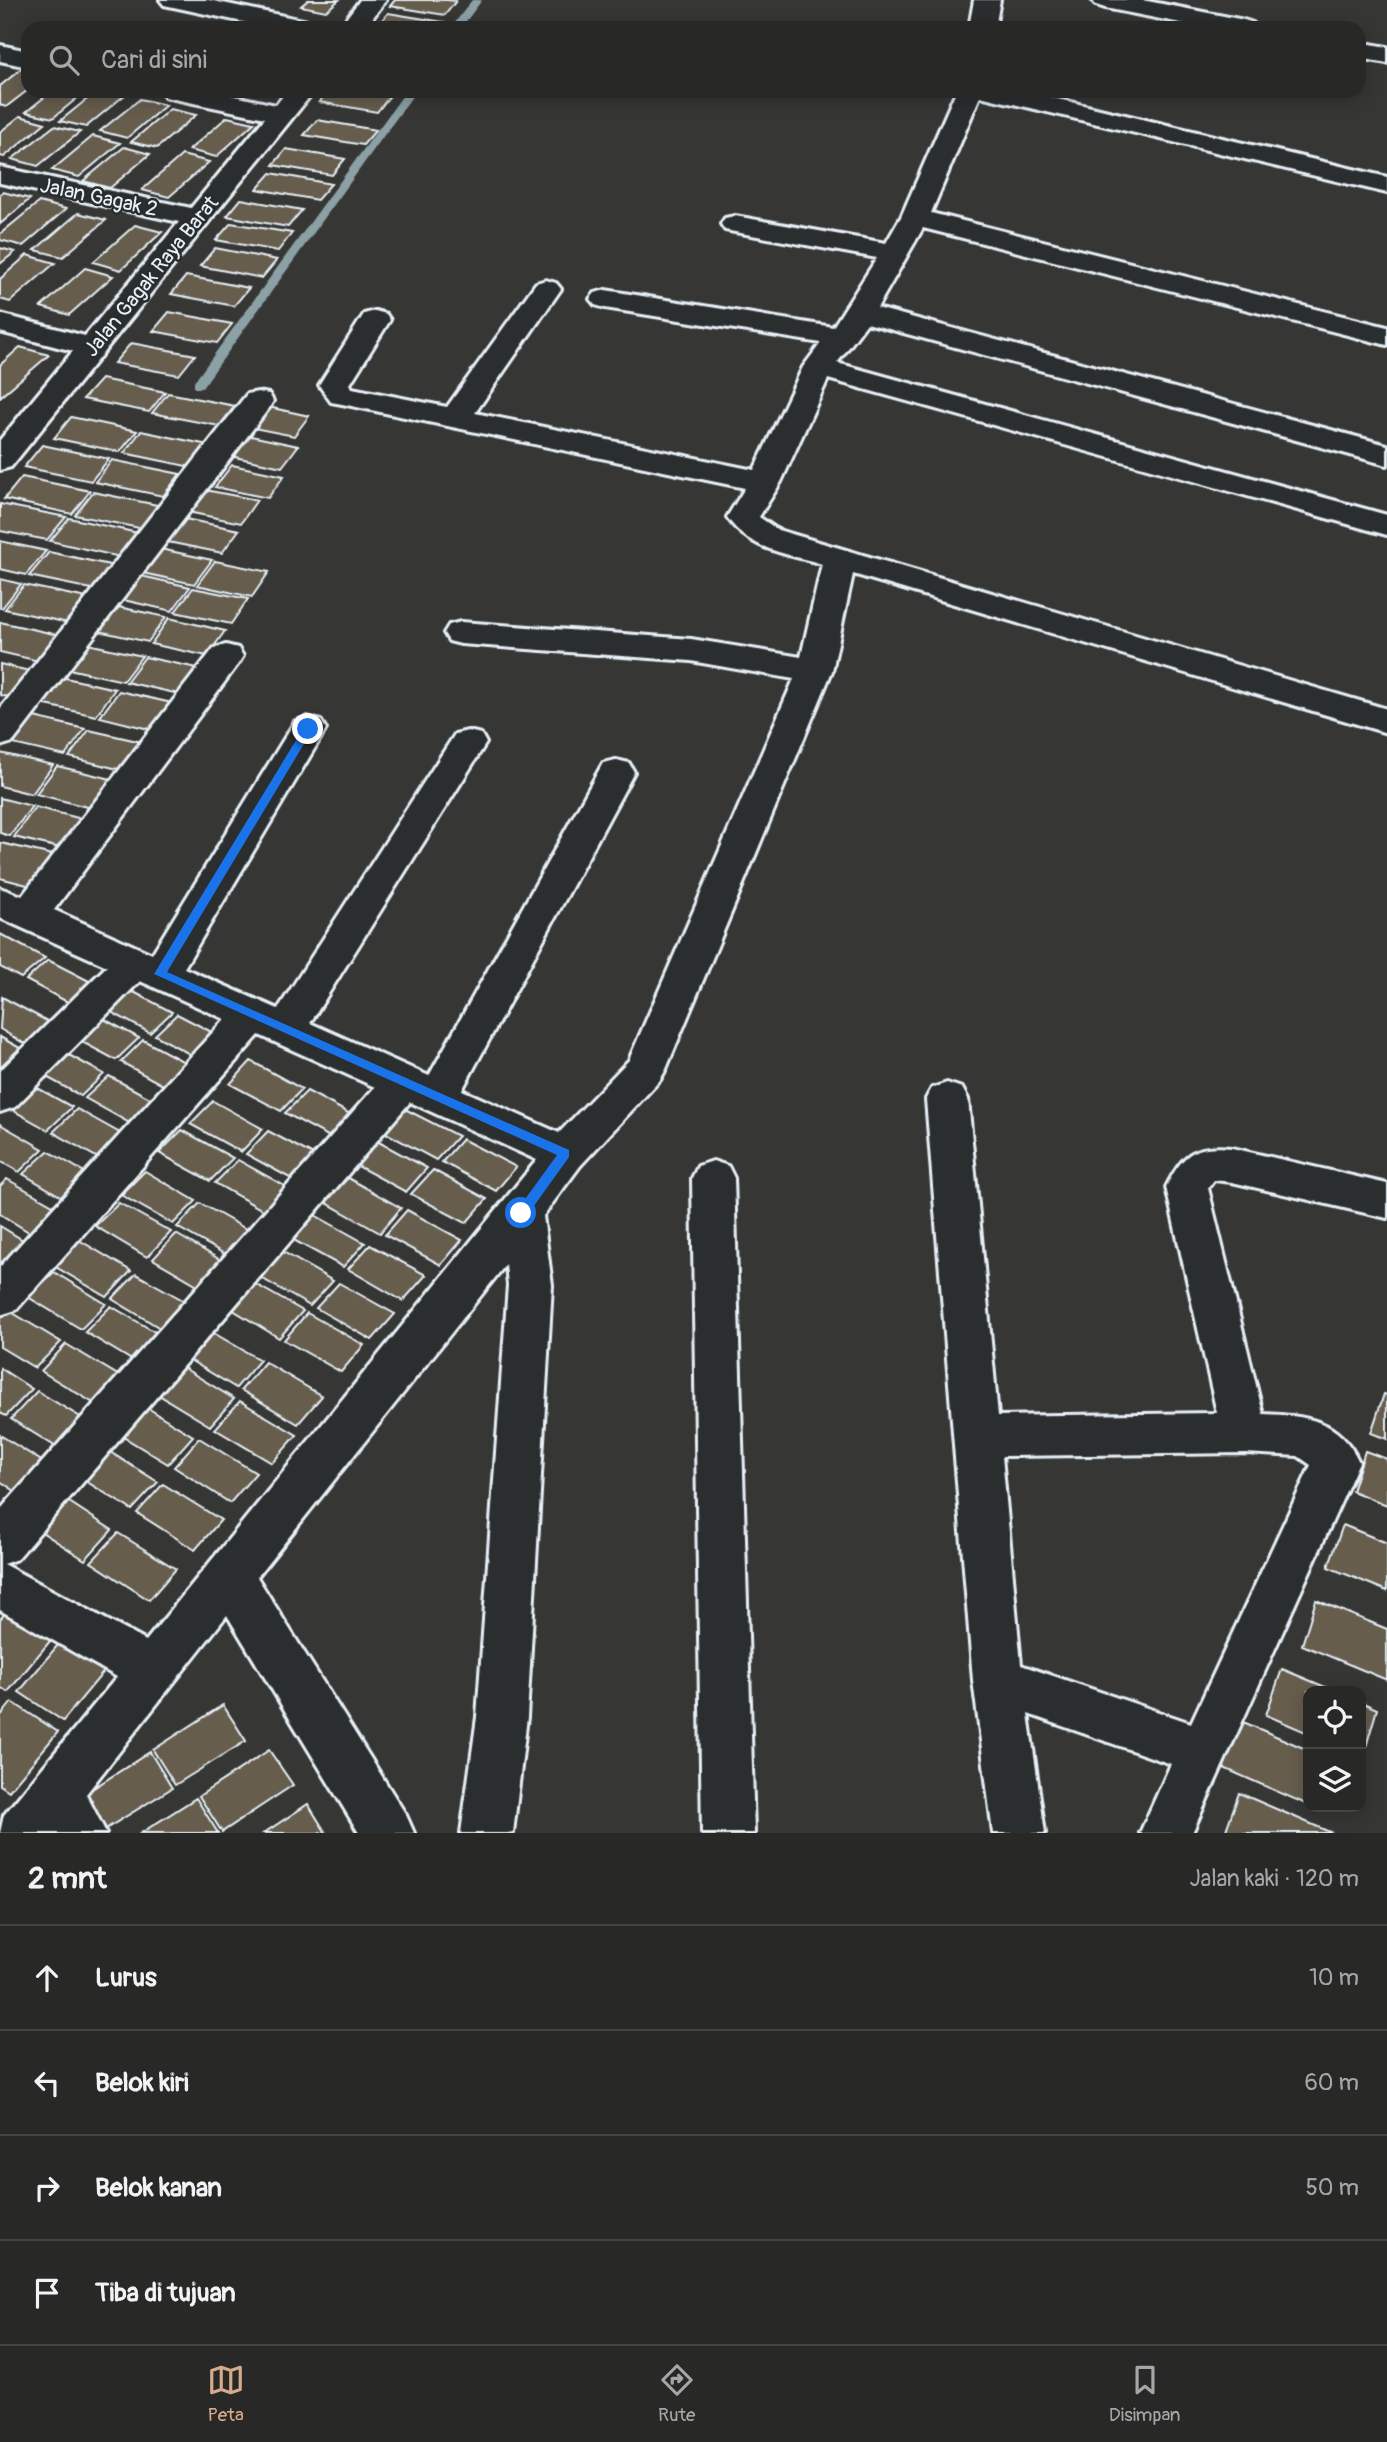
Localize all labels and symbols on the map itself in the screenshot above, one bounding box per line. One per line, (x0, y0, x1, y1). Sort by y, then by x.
street label: Jalan Gagak 2 (38, 172, 160, 223)
street label: Jalan Gagak Raya Barat (78, 190, 225, 362)
route end (292, 713, 323, 744)
route start (505, 1197, 536, 1228)

